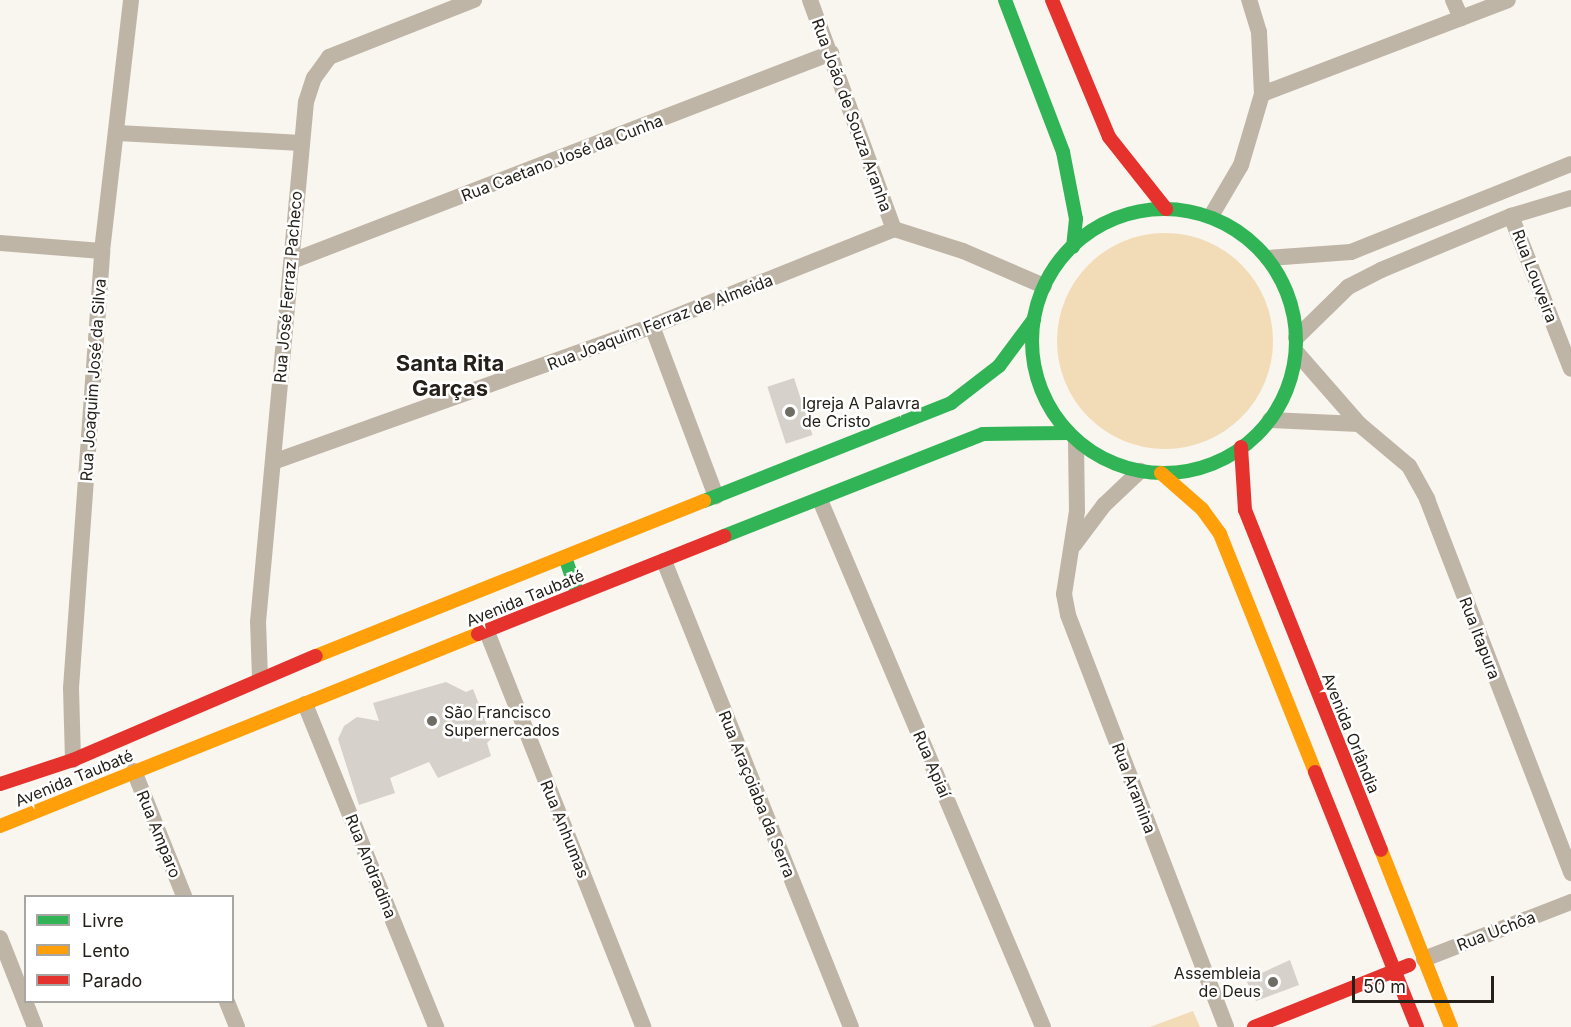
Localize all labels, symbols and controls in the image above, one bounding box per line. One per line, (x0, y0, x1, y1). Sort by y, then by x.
street label: Rua João de Souza Aranha (808, 16, 896, 214)
street label: Rua Caetano José da Cunha (458, 111, 666, 205)
street label: Rua José Ferraz Pacheco (270, 190, 306, 384)
street label: Rua Louveira (1508, 227, 1562, 325)
street label: Rua Joaquim Ferraz de Almeida (545, 270, 775, 374)
street label: Rua Joaquim José da Silva (76, 278, 110, 482)
district label: Santa Rita Garças (396, 350, 504, 402)
place label: Igreja A Palavra de Cristo (802, 393, 920, 431)
marker: Igreja A Palavra de Cristo (783, 405, 797, 419)
street label: Avenida Taubaté (463, 566, 587, 630)
street label: Rua Itapura (1456, 594, 1504, 682)
street label: Avenida Orlândia (1318, 670, 1384, 796)
place label: São Francisco Supernercados (444, 702, 560, 740)
street label: Rua Araçoiaba da Serra (715, 708, 799, 880)
marker: São Francisco Supernercados (425, 714, 439, 728)
street label: Rua Apiaí (909, 728, 955, 800)
street label: Rua Aramina (1108, 740, 1160, 836)
street label: Avenida Taubaté (12, 746, 136, 810)
street label: Rua Anhumas (537, 777, 593, 881)
street label: Rua Amparo (133, 787, 185, 881)
street label: Rua Andradina (341, 811, 401, 921)
legend (24, 895, 234, 1003)
street label: Rua Uchôa (1454, 907, 1538, 955)
text: Livre (82, 910, 124, 931)
text: Lento (82, 940, 130, 961)
place label: Assembleia de Deus (1174, 963, 1261, 1001)
scale bar (1355, 964, 1498, 1002)
text: Parado (82, 970, 142, 991)
marker: Assembleia de Deus (1266, 975, 1280, 989)
text: 50 m (1363, 976, 1406, 997)

